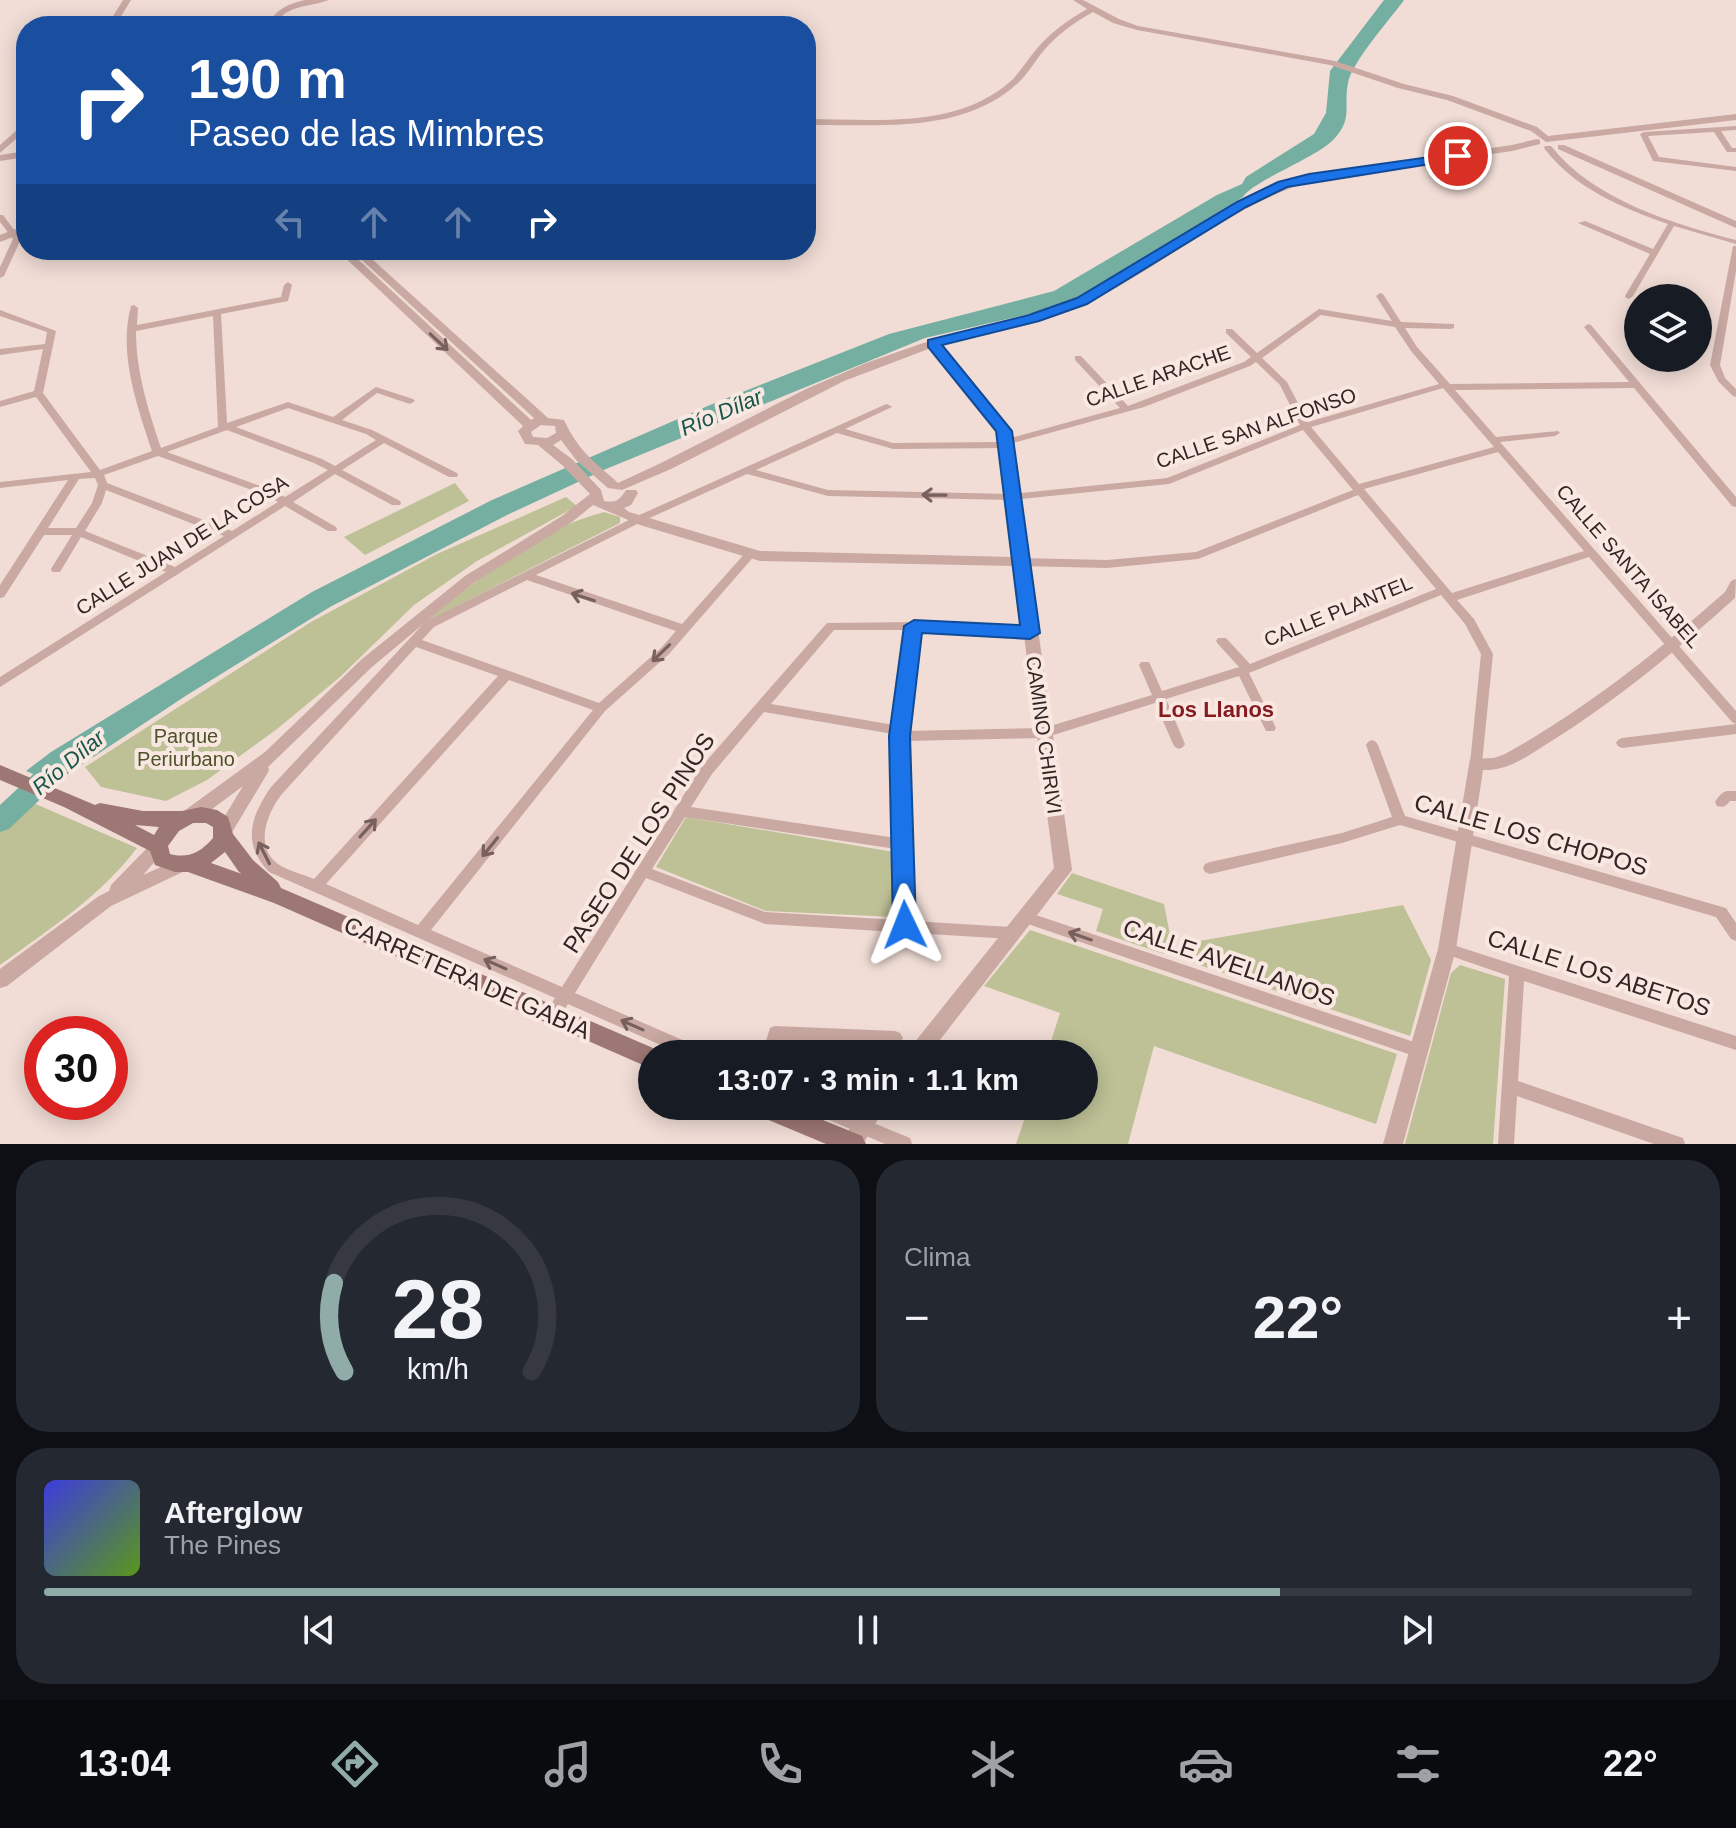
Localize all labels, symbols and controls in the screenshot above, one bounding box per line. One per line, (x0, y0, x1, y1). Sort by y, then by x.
text: 190 m (188, 47, 347, 110)
icon: right (56, 48, 160, 152)
text: Paseo de las Mimbres (188, 113, 544, 154)
pin (1424, 122, 1492, 190)
icon: arrive (1436, 134, 1480, 178)
icon: left (268, 200, 312, 244)
icon: ahead (352, 200, 396, 244)
icon: ahead (436, 200, 480, 244)
icon: right (520, 200, 564, 244)
map controls (1624, 284, 1712, 372)
button: layers (1624, 284, 1712, 372)
one-way arrow (429, 332, 449, 351)
street label: CALLE ARACHE (1083, 341, 1233, 411)
water label: Río Dílar (676, 383, 768, 441)
street label: CALLE SAN ALFONSO (1153, 383, 1359, 473)
street label: CALLE JUAN DE LA COSA (72, 470, 293, 619)
street label: CALLE SANTA ISABEL (1552, 480, 1706, 652)
one-way arrow (921, 488, 948, 503)
street label: CALLE PLANTEL (1261, 571, 1415, 651)
one-way arrow (571, 588, 596, 603)
one-way arrow (652, 643, 671, 662)
street label: CAMINO CHIRIVI (1022, 655, 1066, 815)
district label: Los Llanos (1158, 697, 1274, 722)
water label: Río Dílar (27, 724, 111, 800)
park label: Parque Periurbano (137, 725, 235, 770)
street label: PASEO DE LOS PINOS (557, 728, 720, 958)
street label: CALLE LOS CHOPOS (1411, 788, 1651, 881)
one-way arrow (359, 819, 377, 839)
one-way arrow (481, 836, 498, 857)
one-way arrow (256, 841, 271, 865)
position arrow (863, 883, 947, 967)
street label: CARRETERA DE GABIA (340, 911, 595, 1044)
street label: CALLE AVELLANOS (1120, 914, 1339, 1011)
street label: CALLE LOS ABETOS (1484, 924, 1714, 1021)
one-way arrow (1068, 928, 1093, 943)
one-way arrow (483, 956, 508, 971)
speed limit sign: 30 (24, 1016, 128, 1120)
one-way arrow (621, 1016, 645, 1031)
text: 13:07 · 3 min · 1.1 km (717, 1063, 1019, 1096)
text: Clima (904, 1242, 970, 1272)
text: 28 (392, 1263, 484, 1356)
text: 22° (1253, 1284, 1343, 1351)
text: − (904, 1293, 930, 1342)
text: + (1666, 1293, 1692, 1342)
text: km/h (407, 1353, 469, 1385)
text: Afterglow (164, 1496, 302, 1529)
text: The Pines (164, 1530, 281, 1560)
icon: previous (297, 1608, 341, 1652)
icon: pause (846, 1608, 890, 1652)
icon: next (1395, 1608, 1439, 1652)
icon: directions (327, 1736, 383, 1792)
icon: music (540, 1736, 596, 1792)
icon: phone (752, 1736, 808, 1792)
icon: climate (965, 1736, 1021, 1792)
icon: car (1178, 1736, 1234, 1792)
icon: filters (1390, 1736, 1446, 1792)
text: 13:04 (78, 1743, 170, 1784)
text: 22° (1603, 1743, 1658, 1784)

